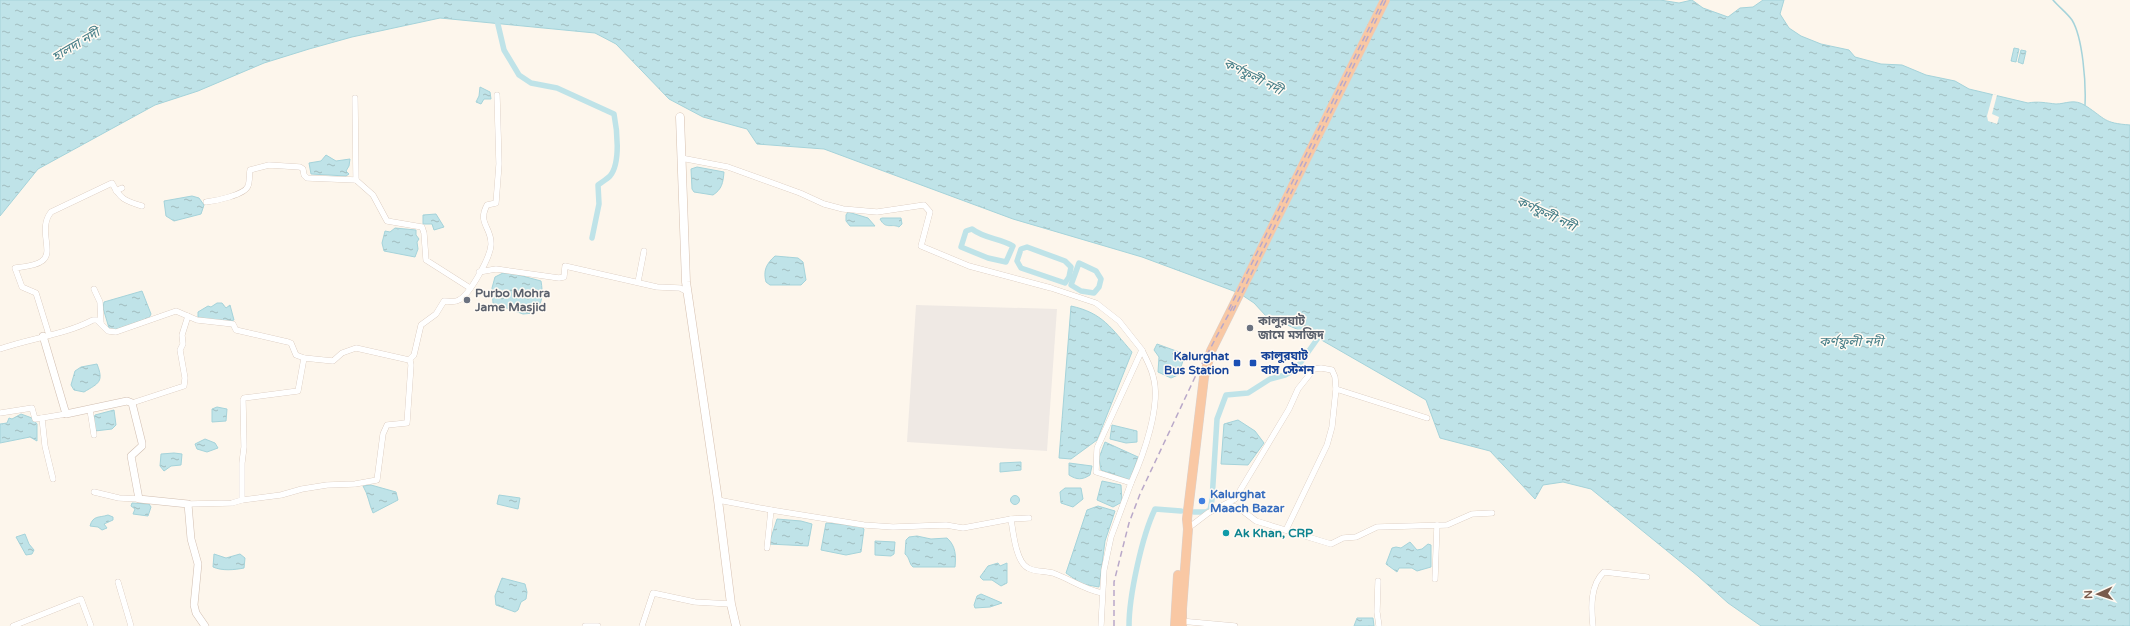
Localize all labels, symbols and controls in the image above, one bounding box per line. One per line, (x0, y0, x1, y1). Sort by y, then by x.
water label: হালদা নদী (49, 23, 105, 65)
water label: কর্ণফুলী নদী (1221, 55, 1287, 100)
water label: কর্ণফুলী নদী (1514, 193, 1581, 236)
place label: Purbo Mohra Jame Masjid (474, 286, 550, 315)
marker: Purbo Mohra Jame Masjid (462, 295, 472, 305)
place label: কালুরঘাট জামে মসজিদ (1257, 313, 1324, 342)
marker: কালুরঘাট জামে মসজিদ (1245, 323, 1255, 333)
water label: কর্ণফুলী নদী (1819, 334, 1886, 350)
place label: কালুরঘাট বাস স্টেশন (1260, 348, 1315, 377)
place label: Kalurghat Bus Station (1164, 349, 1229, 377)
marker: Kalurghat Bus Station (1232, 358, 1242, 368)
marker: কালুরঘাট বাস স্টেশন (1248, 358, 1258, 368)
place label: Kalurghat Maach Bazar (1210, 487, 1285, 515)
marker: Kalurghat Maach Bazar (1197, 496, 1207, 506)
place label: Ak Khan, CRP (1234, 526, 1313, 540)
marker: Ak Khan, CRP (1221, 528, 1231, 538)
north arrow (2078, 574, 2118, 614)
text: N (2082, 590, 2095, 599)

